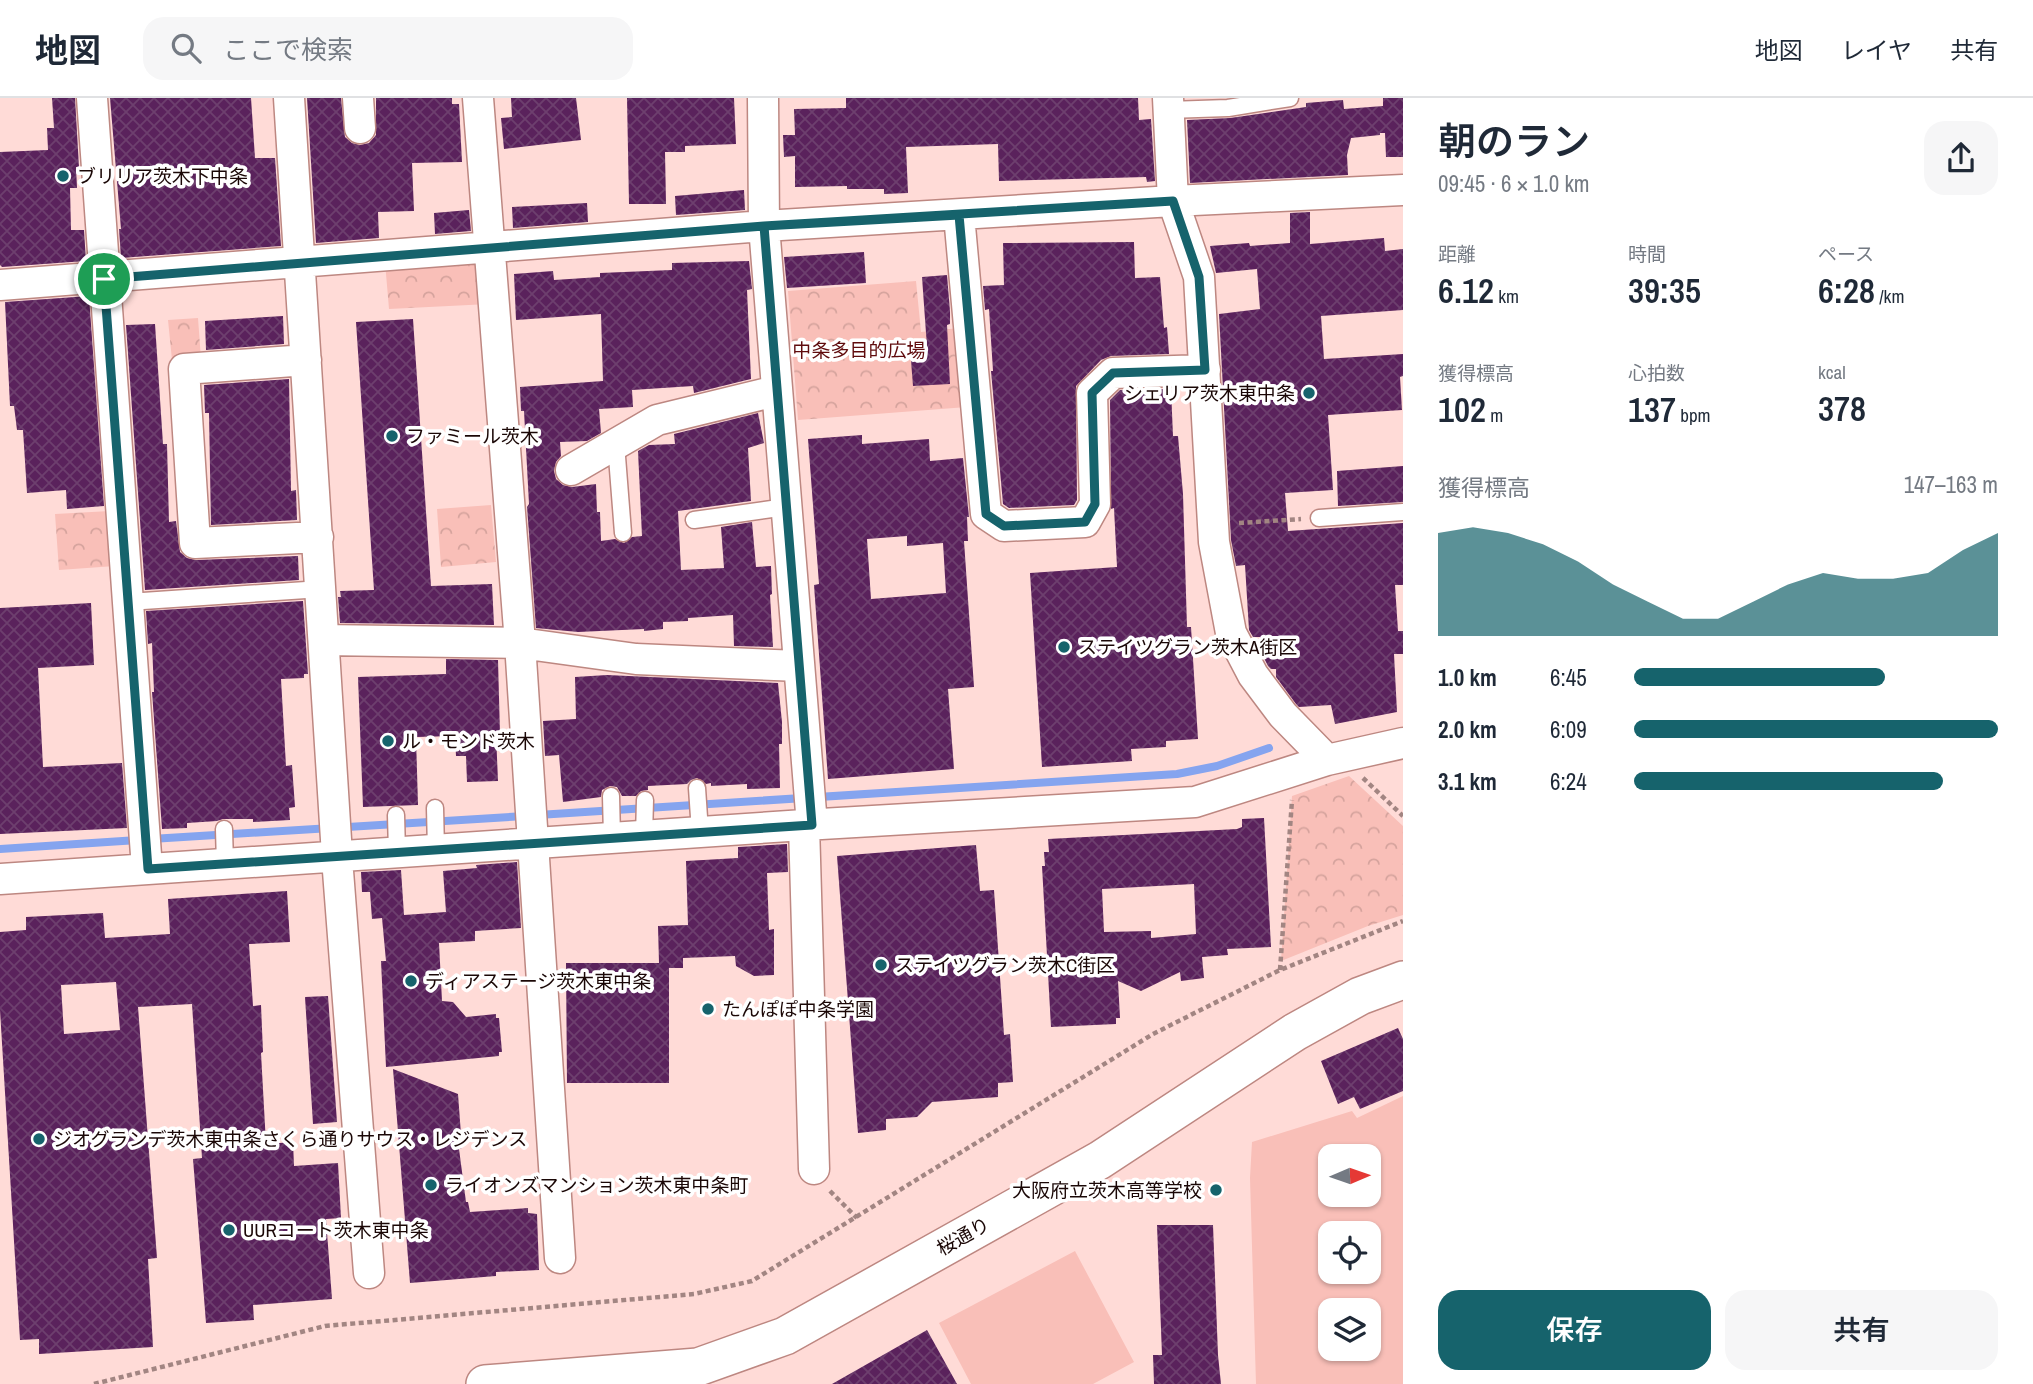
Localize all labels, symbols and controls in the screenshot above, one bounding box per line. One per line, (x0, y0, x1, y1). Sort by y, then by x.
search box (143, 17, 633, 80)
text: 地図 (35, 28, 101, 72)
icon: search (167, 29, 205, 67)
text: ここで検索 (223, 32, 353, 67)
text: 地図 (1755, 34, 1803, 66)
text: レイヤ (1841, 34, 1912, 66)
text: 共有 (1950, 34, 1998, 66)
text: 朝のラン (1438, 116, 1590, 167)
button: share (1924, 121, 1998, 195)
place label: ブリリア茨木下中条 (77, 163, 248, 189)
marker: ブリリア茨木下中条 (55, 168, 71, 184)
text: 09:45 · 6 × 1.0 km (1438, 168, 1590, 199)
text: 距離 (1438, 241, 1476, 267)
text: 時間 (1628, 241, 1666, 267)
text: ペース (1818, 241, 1874, 267)
pin (74, 249, 134, 309)
icon: arrive (85, 260, 123, 298)
text: 6.12 (1438, 267, 1494, 314)
text: 39:35 (1628, 267, 1701, 314)
text: 6:28 (1818, 267, 1875, 314)
text: km (1494, 283, 1519, 309)
text: /km (1875, 283, 1904, 309)
park label: 中条多目的広場 (792, 337, 926, 363)
text: kcal (1818, 359, 1846, 385)
text: 獲得標高 (1438, 360, 1514, 386)
text: 心拍数 (1628, 360, 1685, 386)
place label: シェリア茨木東中条 (1124, 380, 1295, 406)
marker: シェリア茨木東中条 (1301, 385, 1317, 401)
text: 378 (1818, 385, 1866, 432)
text: 102 (1438, 386, 1486, 433)
text: 137 (1628, 386, 1676, 433)
text: m (1486, 402, 1503, 428)
text: bpm (1676, 402, 1711, 428)
place label: ファミール茨木 (406, 423, 539, 449)
marker: ファミール茨木 (384, 428, 400, 444)
text: 147–163 m (1904, 469, 1998, 500)
text: 獲得標高 (1438, 472, 1530, 503)
place label: ステイツグラン茨木A街区 (1078, 634, 1297, 660)
marker: ステイツグラン茨木A街区 (1056, 639, 1072, 655)
text: 1.0 km (1438, 662, 1497, 693)
text: 6:45 (1550, 662, 1587, 693)
text: 2.0 km (1438, 714, 1497, 745)
text: 6:09 (1550, 714, 1587, 745)
place label: ル・モンド茨木 (402, 728, 535, 754)
marker: ル・モンド茨木 (380, 733, 396, 749)
text: 3.1 km (1438, 766, 1497, 797)
text: 6:24 (1550, 766, 1587, 797)
place label: ステイツグラン茨木C街区 (895, 952, 1115, 978)
marker: ステイツグラン茨木C街区 (873, 957, 889, 973)
place label: ディアステージ茨木東中条 (425, 968, 651, 994)
marker: ディアステージ茨木東中条 (403, 973, 419, 989)
place label: たんぽぽ中条学園 (722, 996, 874, 1022)
marker: たんぽぽ中条学園 (700, 1001, 716, 1017)
place label: ジオグランデ茨木東中条さくら通りサウス・レジデンス (53, 1126, 527, 1152)
marker: ジオグランデ茨木東中条さくら通りサウス・レジデンス (31, 1131, 47, 1147)
north arrow (1318, 1144, 1381, 1208)
map controls (1318, 1144, 1381, 1361)
place label: ライオンズマンション茨木東中条町 (445, 1172, 749, 1198)
marker: ライオンズマンション茨木東中条町 (423, 1177, 439, 1193)
place label: 大阪府立茨木高等学校 (1012, 1177, 1202, 1203)
marker: 大阪府立茨木高等学校 (1208, 1182, 1224, 1198)
street label: 桜通り (932, 1211, 994, 1261)
place label: UURコート茨木東中条 (243, 1217, 429, 1243)
button: locate (1318, 1221, 1381, 1284)
marker: UURコート茨木東中条 (221, 1222, 237, 1238)
button: 保存 (1438, 1290, 1711, 1370)
button: 共有 (1725, 1290, 1998, 1370)
button: layers (1318, 1298, 1381, 1361)

